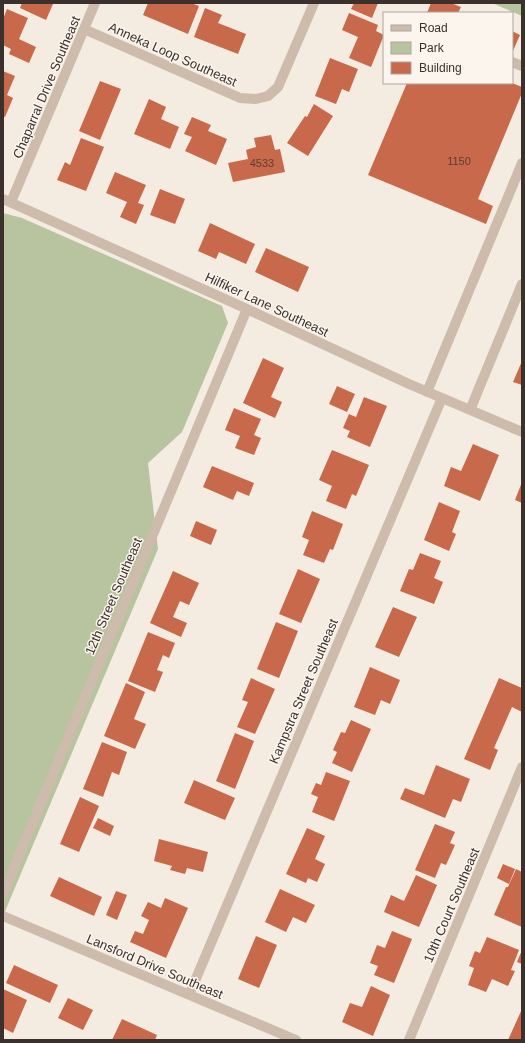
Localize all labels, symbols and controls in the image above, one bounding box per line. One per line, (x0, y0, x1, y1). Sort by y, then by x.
legend (383, 12, 513, 84)
street label: Chaparral Drive Southeast (10, 13, 83, 161)
street label: Anneka Loop Southeast (106, 19, 240, 90)
text: Road (419, 21, 448, 35)
text: Park (419, 41, 445, 55)
text: Building (419, 61, 462, 75)
house number: 1150 (447, 155, 471, 167)
house number: 4533 (250, 157, 274, 169)
street label: Hilfiker Lane Southeast (203, 269, 331, 340)
street label: 12th Street Southeast (82, 535, 145, 657)
street label: Kampstra Street Southeast (266, 616, 341, 766)
street label: 10th Court Southeast (421, 845, 483, 965)
street label: Lansford Drive Southeast (84, 931, 226, 1002)

